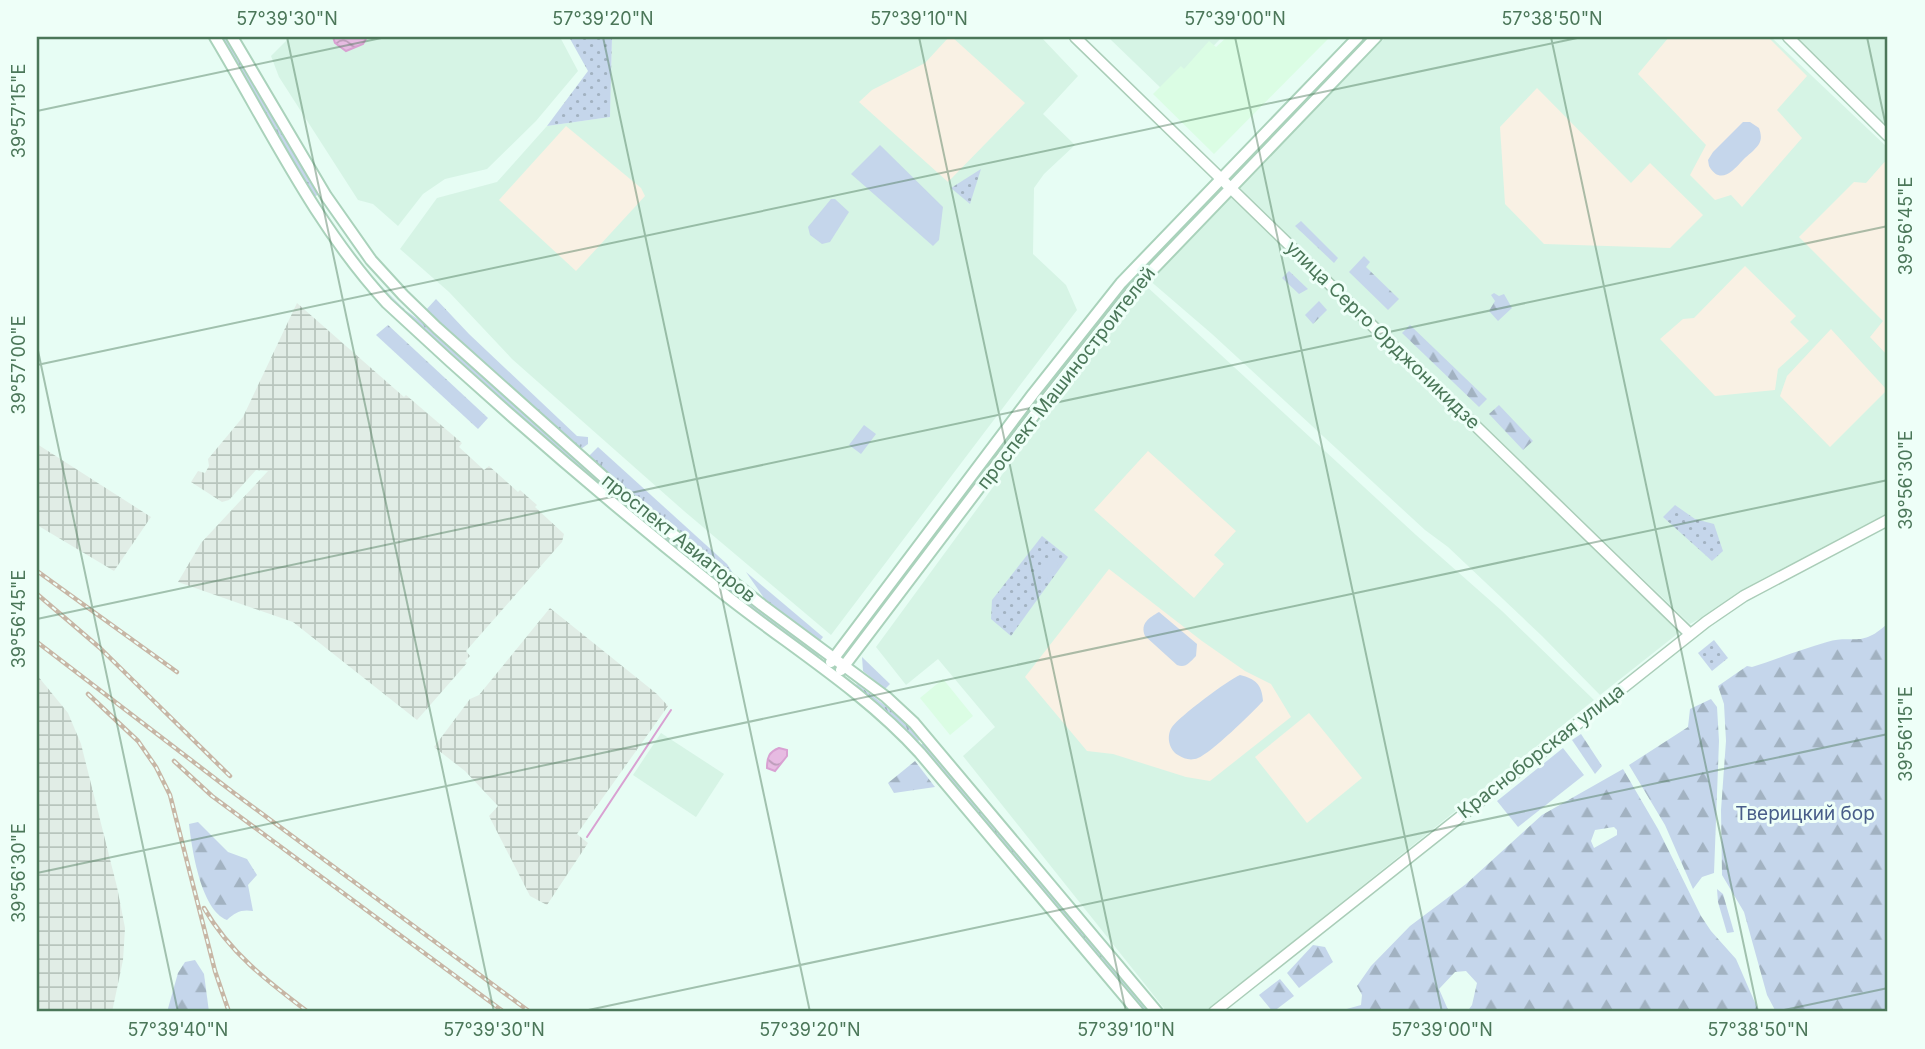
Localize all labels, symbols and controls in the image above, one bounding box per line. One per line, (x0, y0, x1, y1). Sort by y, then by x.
text: 57°39'30"N (236, 8, 338, 29)
text: 57°39'20"N (552, 8, 654, 29)
text: 57°39'10"N (870, 8, 968, 29)
text: 57°39'00"N (1184, 8, 1286, 29)
text: 57°38'50"N (1501, 8, 1603, 29)
text: 39°57'15"E (8, 64, 29, 158)
text: 39°56'45"E (1895, 177, 1916, 275)
street label: улица Серго Орджоникидзе (1281, 236, 1485, 434)
street label: проспект Машиностроителей (972, 262, 1160, 494)
text: 39°57'00"E (8, 316, 29, 414)
text: 39°56'30"E (1895, 430, 1916, 530)
street label: проспект Авиаторов (597, 469, 761, 607)
text: 39°56'45"E (8, 570, 29, 668)
street label: Красноборская улица (1453, 679, 1629, 823)
text: 39°56'15"E (1895, 686, 1916, 782)
park label: Тверицкий бор (1735, 802, 1875, 825)
text: 39°56'30"E (8, 823, 29, 923)
text: 57°39'40"N (128, 1019, 228, 1040)
text: 57°39'30"N (443, 1019, 545, 1040)
text: 57°39'20"N (759, 1019, 861, 1040)
text: 57°39'10"N (1077, 1019, 1175, 1040)
text: 57°39'00"N (1391, 1019, 1493, 1040)
text: 57°38'50"N (1707, 1019, 1809, 1040)

